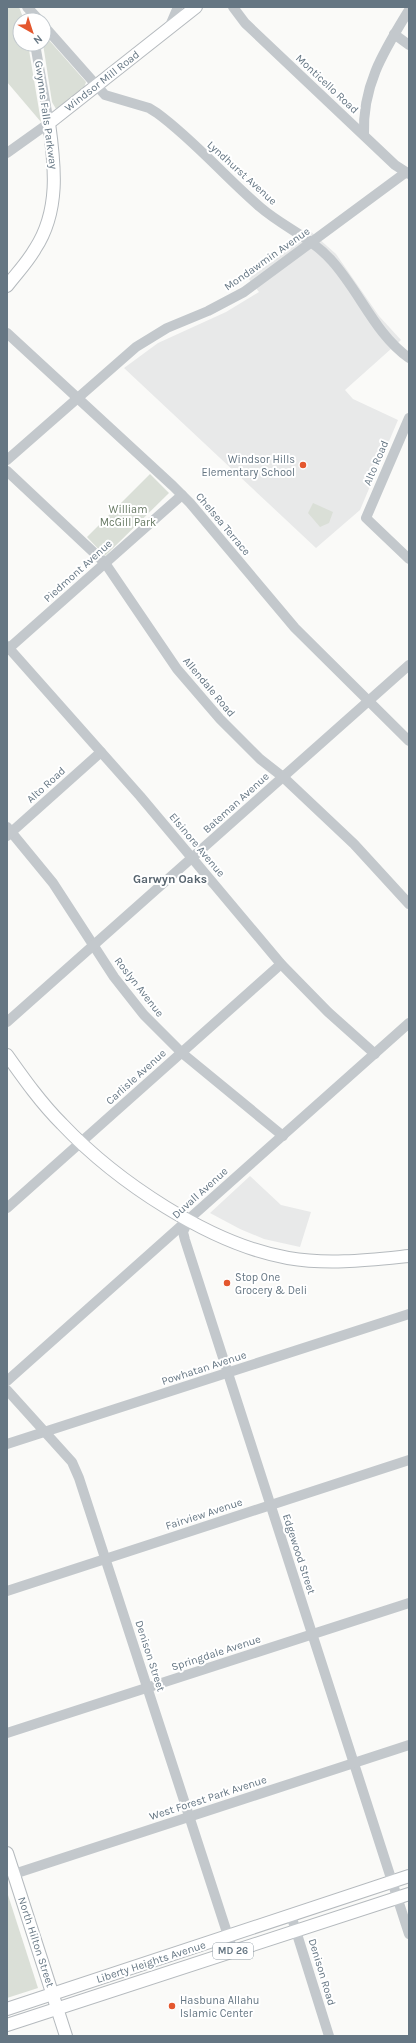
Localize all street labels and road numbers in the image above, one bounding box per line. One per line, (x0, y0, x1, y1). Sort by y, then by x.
street label: Windsor Mill Road (62, 48, 142, 114)
street label: Monticello Road (293, 52, 361, 116)
street label: Gwynns Falls Parkway (32, 60, 60, 170)
street label: Lyndhurst Avenue (205, 138, 280, 208)
street label: Mondawmin Avenue (222, 224, 313, 293)
street label: Alto Road (361, 439, 391, 487)
street label: Chelsea Terrace (193, 490, 253, 558)
street label: Piedmont Avenue (41, 537, 115, 605)
street label: Allendale Road (180, 654, 238, 720)
street label: Alto Road (24, 764, 68, 806)
street label: Bateman Avenue (200, 770, 272, 836)
street label: Elsinore Avenue (166, 810, 228, 880)
street label: Roslyn Avenue (112, 955, 167, 1020)
street label: Carlisle Avenue (103, 1046, 169, 1107)
street label: Duvall Avenue (169, 1164, 231, 1221)
street label: Powhatan Avenue (160, 1348, 248, 1388)
street label: Fairview Avenue (164, 1495, 244, 1533)
street label: Edgewood Street (280, 1512, 318, 1596)
street label: Denison Street (132, 1619, 168, 1693)
street label: Springdale Avenue (170, 1632, 263, 1674)
street label: West Forest Park Avenue (148, 1773, 269, 1823)
street label: North Hilton Street (15, 1895, 57, 1989)
street label: Denison Road (306, 1937, 338, 2007)
street label: Liberty Heights Avenue (95, 1938, 208, 1986)
road number: MD 26 (213, 1943, 253, 1959)

